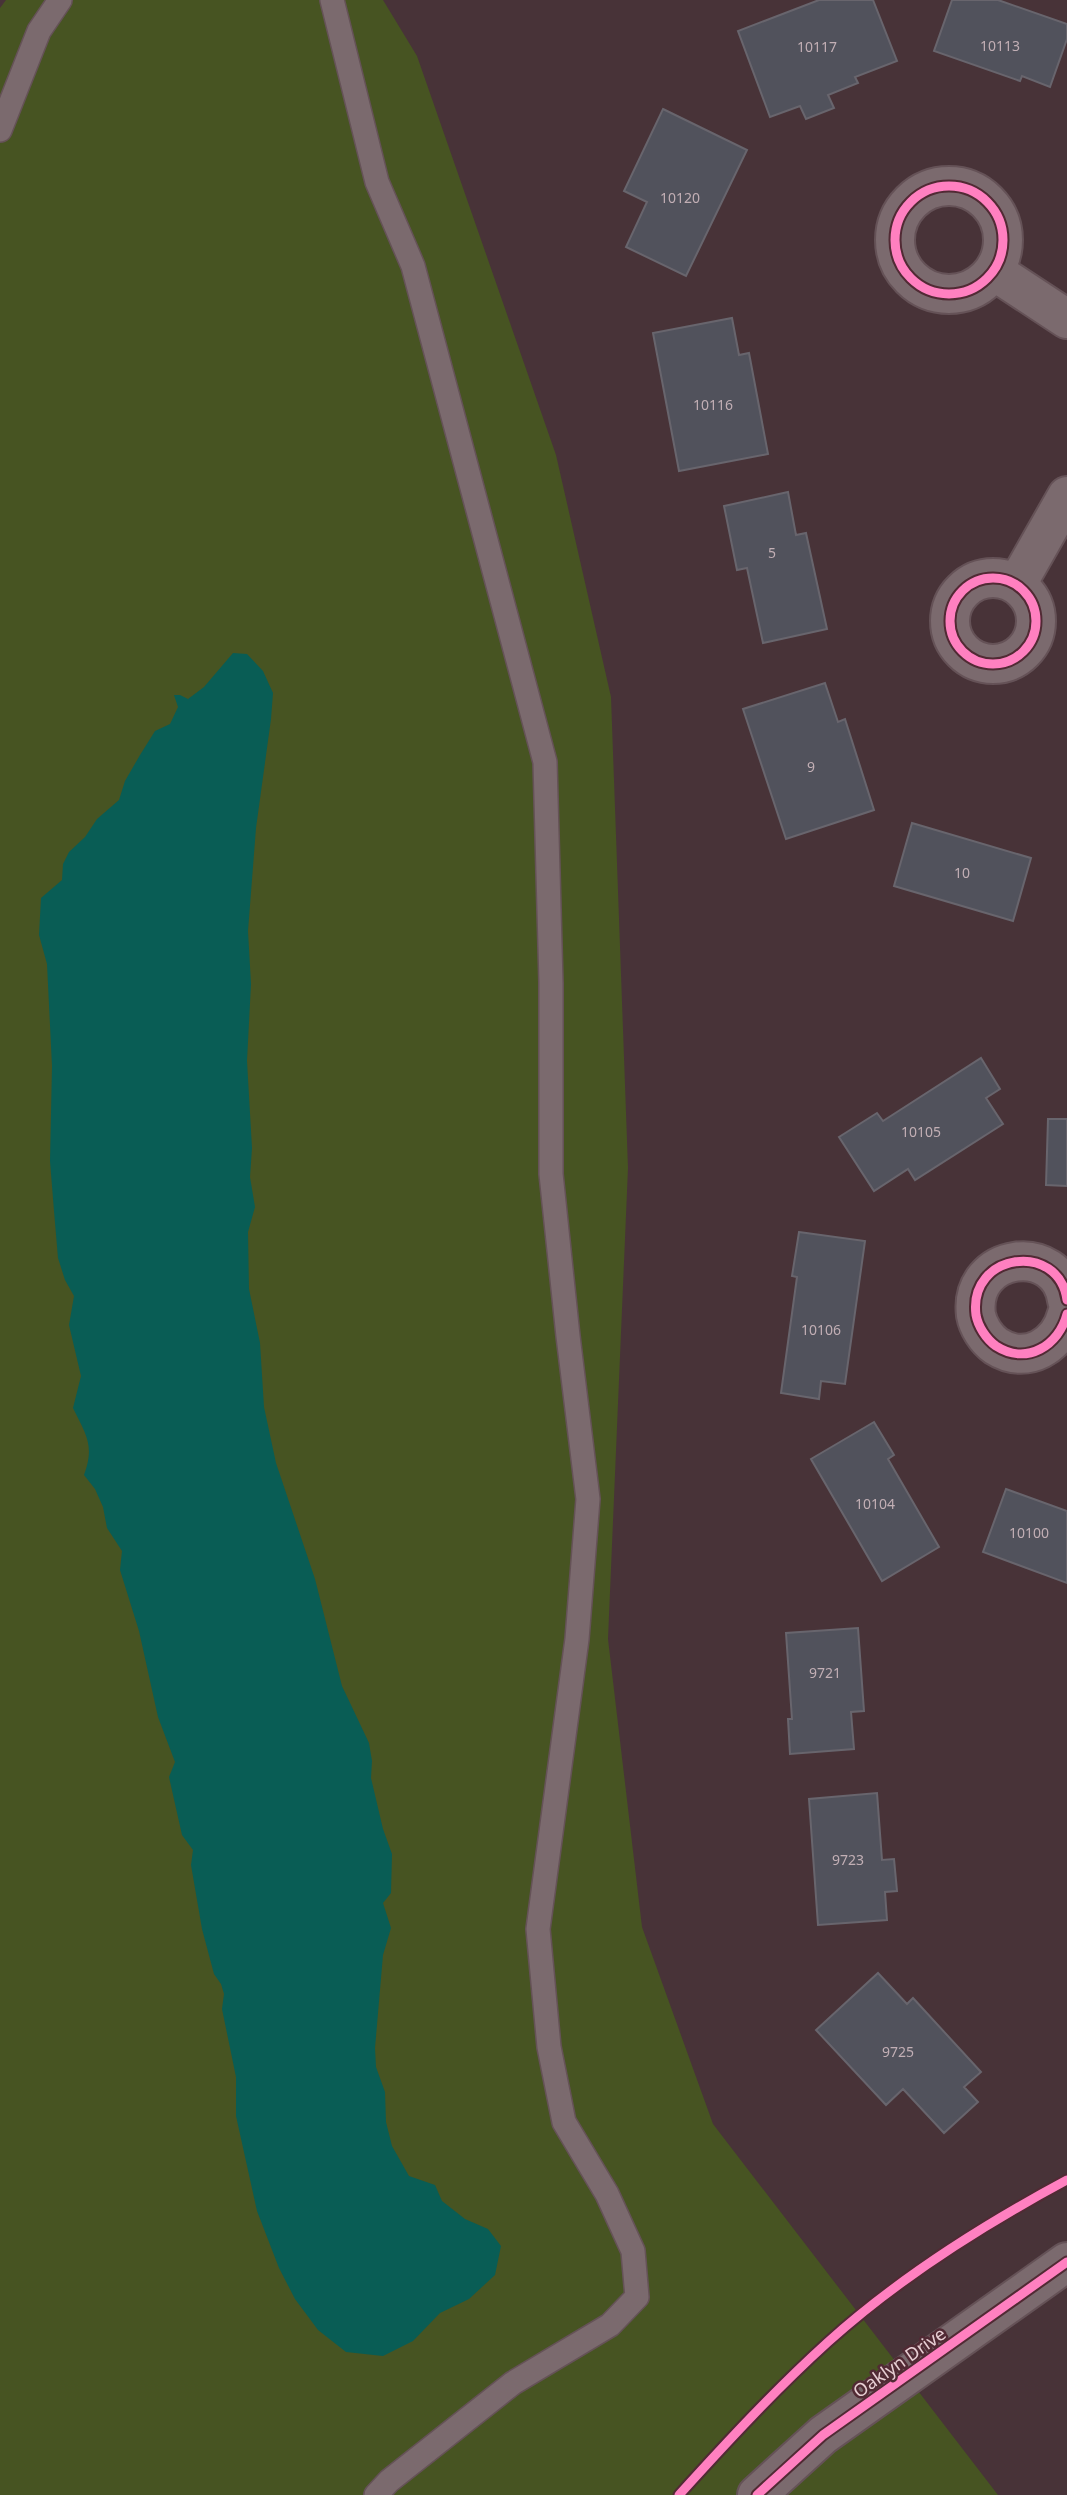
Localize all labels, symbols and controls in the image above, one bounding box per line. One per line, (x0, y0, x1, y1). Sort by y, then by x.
house number: 10113 (980, 36, 1020, 55)
house number: 10117 (797, 37, 837, 56)
house number: 10120 (660, 188, 700, 207)
house number: 10116 (693, 395, 733, 414)
house number: 5 (768, 543, 776, 562)
house number: 9 (807, 757, 815, 776)
house number: 10 (954, 863, 970, 882)
house number: 10105 (901, 1122, 941, 1141)
house number: 10106 (801, 1320, 841, 1339)
house number: 10104 (855, 1494, 895, 1513)
house number: 10100 (1009, 1523, 1049, 1542)
house number: 9721 (809, 1663, 841, 1682)
house number: 9723 (832, 1850, 864, 1869)
house number: 9725 (882, 2042, 914, 2061)
street label: Oaklyn Drive (848, 2321, 950, 2403)

